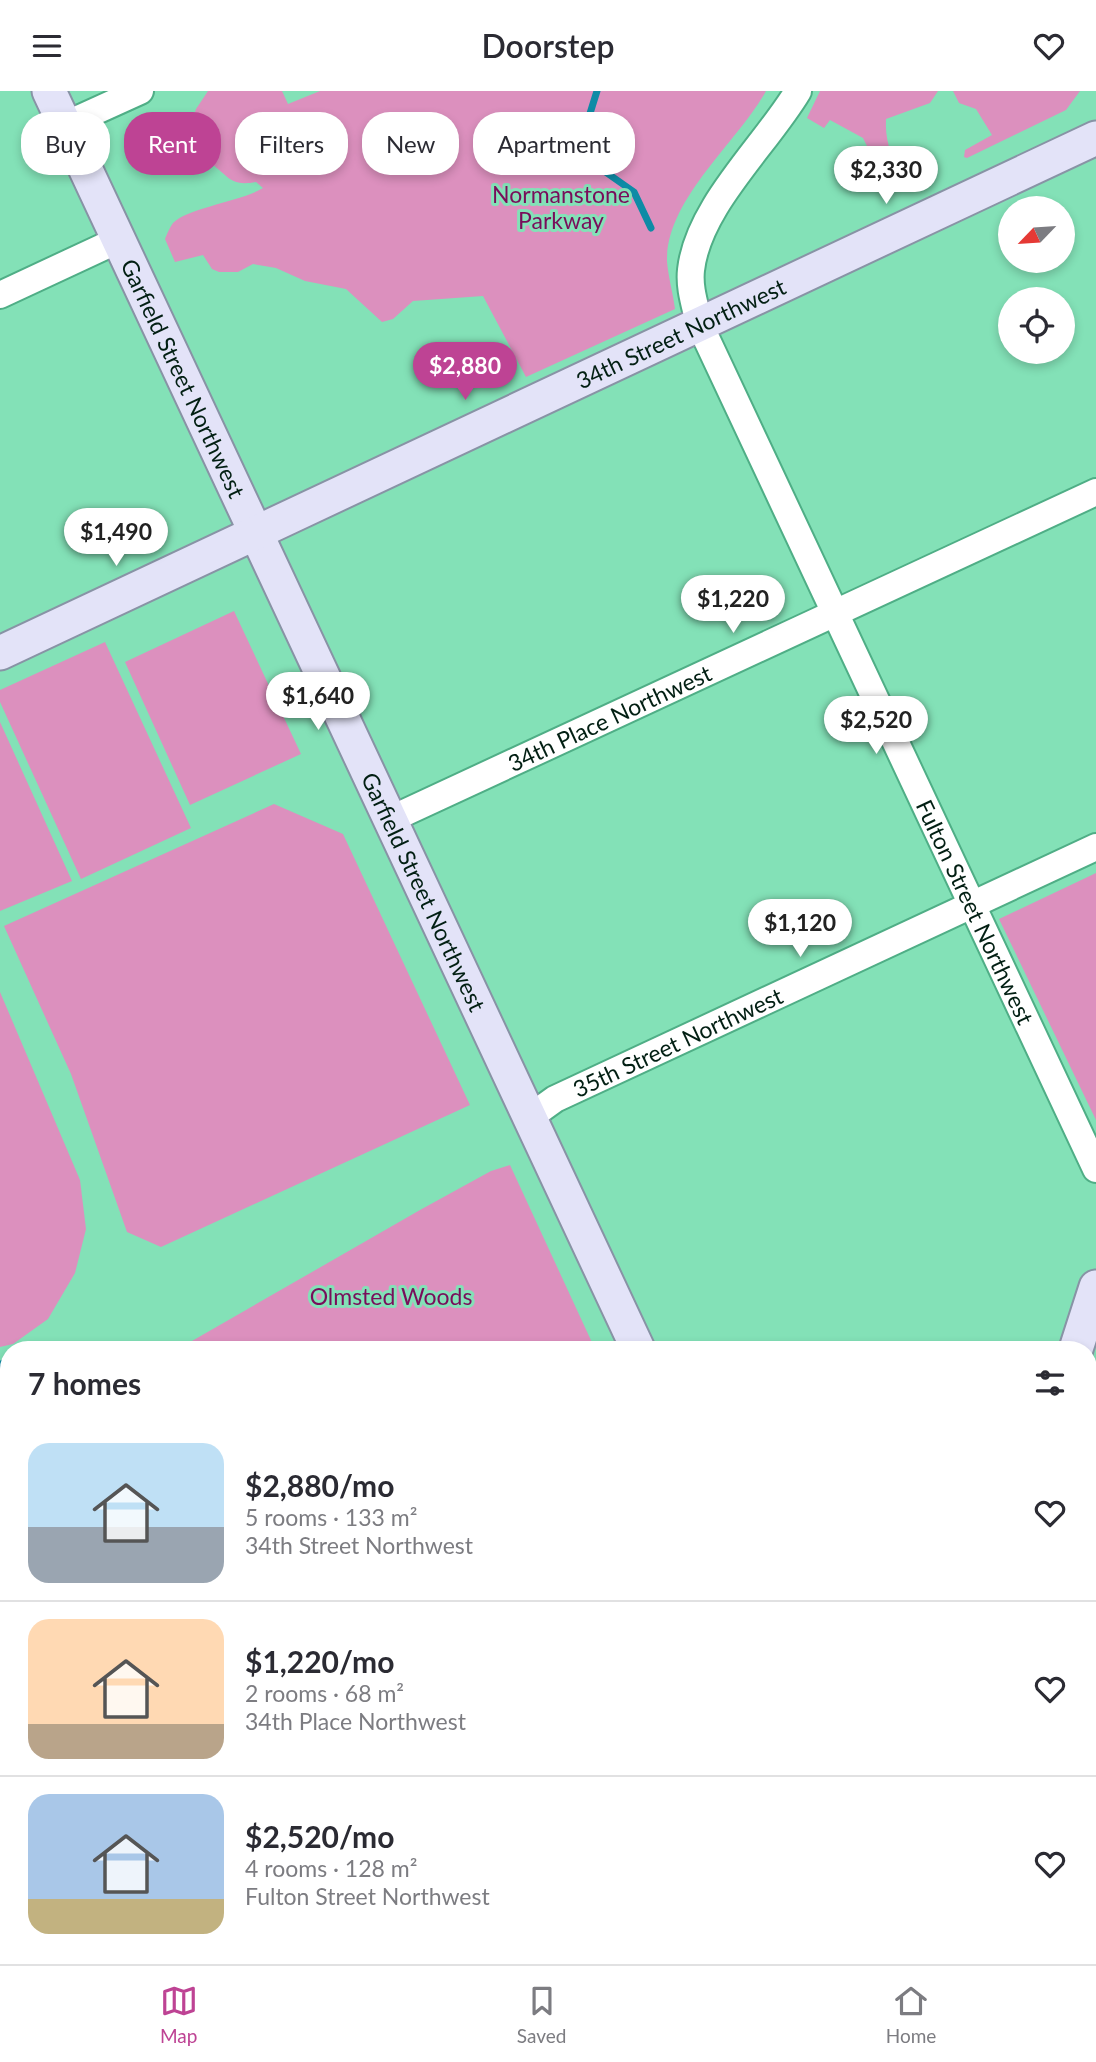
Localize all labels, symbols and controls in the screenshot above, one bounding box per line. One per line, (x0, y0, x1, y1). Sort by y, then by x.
text: Doorstep (481, 26, 615, 65)
icon: menu (28, 27, 66, 65)
icon: heart (1030, 27, 1068, 65)
chip: Buy (21, 112, 110, 175)
chip: Rent (124, 112, 221, 175)
chip: Filters (235, 112, 348, 175)
chip: New (362, 112, 459, 175)
chip: Apartment (473, 112, 635, 175)
pin: $2,330 (829, 146, 943, 206)
text: $2,330 (850, 155, 922, 183)
park label: Normanstone Parkway (492, 180, 630, 234)
north arrow (998, 196, 1074, 273)
map controls (998, 196, 1075, 364)
street label: Garfield Street Northwest (115, 254, 252, 503)
street label: 34th Street Northwest (571, 272, 790, 394)
button: locate (998, 287, 1075, 364)
pin: $2,880 (408, 343, 522, 402)
text: $2,880 (429, 351, 501, 379)
pin: $1,490 (59, 509, 173, 568)
text: $1,490 (80, 517, 152, 545)
pin: $1,220 (676, 575, 790, 635)
text: $1,220 (697, 584, 769, 612)
street label: 34th Place Northwest (503, 658, 716, 777)
pin: $1,640 (261, 673, 375, 732)
text: $1,640 (282, 681, 354, 709)
pin: $2,520 (819, 697, 933, 756)
text: $2,520 (840, 705, 912, 733)
street label: Garfield Street Northwest (356, 768, 492, 1016)
street label: Fulton Street Northwest (911, 795, 1040, 1029)
pin: $1,120 (743, 899, 857, 959)
text: $1,120 (764, 908, 836, 936)
street label: 35th Street Northwest (568, 981, 788, 1103)
park label: Olmsted Woods (310, 1282, 472, 1310)
icon: filters (1031, 1364, 1069, 1402)
text: 7 homes (28, 1365, 141, 1401)
text: $2,880/mo (245, 1467, 394, 1503)
icon: home (84, 1471, 168, 1555)
icon: heart (1031, 1494, 1069, 1532)
text: 5 rooms · 133 m² (245, 1503, 417, 1531)
text: 34th Street Northwest (245, 1531, 473, 1559)
text: $1,220/mo (245, 1643, 394, 1679)
icon: home (84, 1647, 168, 1731)
icon: heart (1031, 1670, 1069, 1708)
text: 2 rooms · 68 m² (245, 1679, 404, 1707)
text: 34th Place Northwest (245, 1707, 466, 1735)
text: $2,520/mo (245, 1818, 394, 1854)
icon: home (84, 1822, 168, 1906)
icon: heart (1031, 1845, 1069, 1883)
text: 4 rooms · 128 m² (245, 1854, 417, 1882)
text: Fulton Street Northwest (245, 1882, 490, 1910)
tab: Map (160, 1982, 198, 2047)
tab: Saved (517, 1982, 566, 2047)
tab: Home (886, 1982, 936, 2047)

